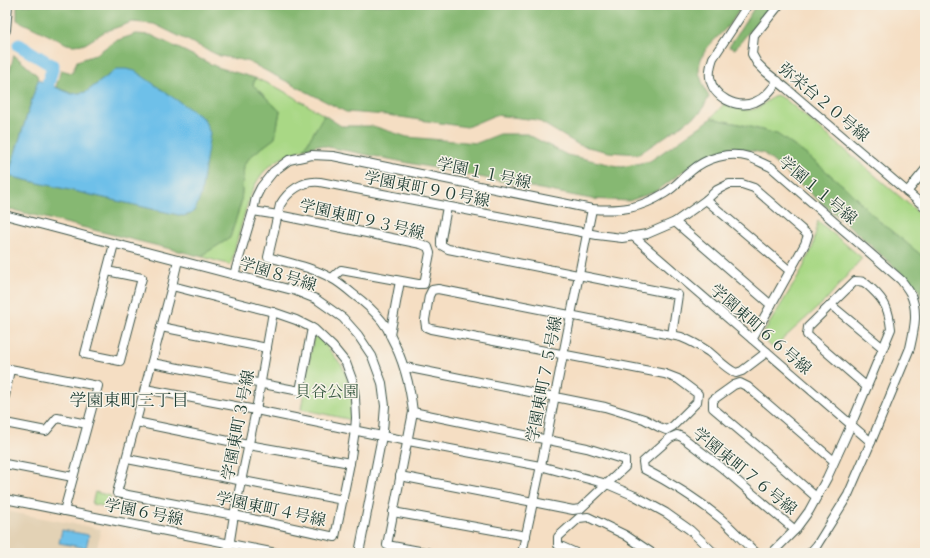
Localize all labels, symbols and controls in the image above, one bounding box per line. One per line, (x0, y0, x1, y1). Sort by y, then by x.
street label: 弥栄台２０号線 (775, 59, 873, 145)
street label: 学園１１号線 (775, 152, 861, 228)
street label: 学園１１号線 (435, 154, 533, 192)
street label: 学園東町９０号線 (362, 167, 492, 211)
street label: 学園東町９３号線 (297, 195, 427, 243)
street label: 学園８号線 (237, 253, 319, 295)
street label: 学園東町６６号線 (706, 280, 816, 378)
street label: 学園東町７５号線 (522, 314, 566, 444)
street label: 学園東町３号線 (218, 368, 258, 482)
park label: 貝谷公園 (295, 382, 359, 401)
district label: 学園東町三丁目 (70, 390, 189, 411)
street label: 学園東町７６号線 (689, 423, 801, 519)
street label: 学園東町４号線 (214, 488, 328, 530)
street label: 学園６号線 (103, 495, 185, 529)

